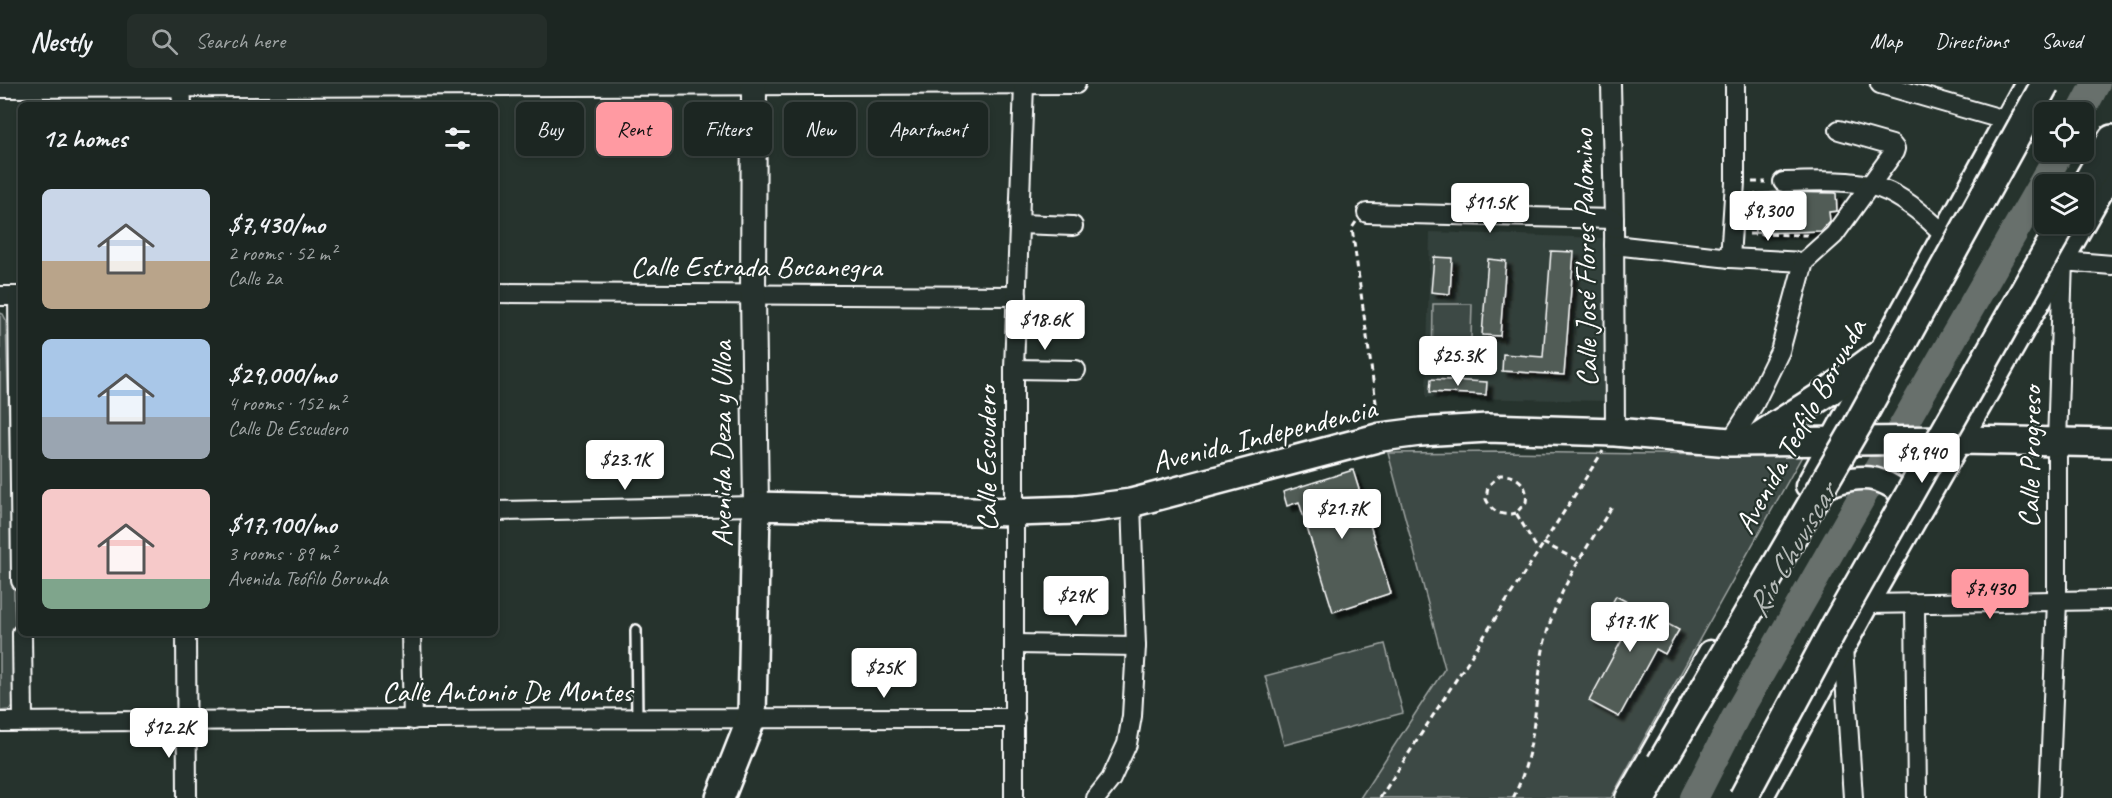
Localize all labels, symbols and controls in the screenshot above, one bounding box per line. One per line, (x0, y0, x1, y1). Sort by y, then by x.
search box (127, 14, 547, 68)
text: Nestly (30, 24, 91, 59)
icon: search (148, 25, 181, 58)
text: Search here (196, 27, 285, 55)
text: Map (1870, 28, 1902, 54)
text: Directions (1935, 28, 2008, 54)
text: Saved (2041, 28, 2082, 54)
chip: Buy (516, 102, 584, 156)
chip: Rent (596, 102, 672, 156)
chip: Filters (684, 102, 772, 156)
chip: New (784, 102, 856, 156)
chip: Apartment (868, 102, 988, 156)
map controls (2034, 102, 2094, 234)
button: locate (2034, 102, 2094, 162)
text: 12 homes (42, 122, 127, 155)
icon: filters (441, 122, 474, 155)
street label: Calle José Flores Palomino (1564, 127, 1606, 387)
button: layers (2034, 174, 2094, 234)
pin: $11.5K (1441, 183, 1539, 234)
text: $11.5K (1465, 190, 1515, 215)
pin: $9,300 (1719, 191, 1817, 242)
text: $9,300 (1744, 198, 1792, 223)
text: $7,430/mo (228, 208, 325, 241)
icon: home (90, 213, 162, 285)
text: 2 rooms · 52 m² (228, 241, 336, 266)
street label: Calle Estrada Bocanegra (630, 247, 884, 285)
text: Calle 2a (228, 266, 282, 291)
pin: $18.6K (996, 300, 1094, 351)
text: $18.6K (1020, 307, 1070, 332)
street label: Avenida Teófilo Borunda (1725, 310, 1876, 540)
pin: $25.3K (1409, 336, 1507, 387)
street label: Avenida Deza y Ulloa (702, 339, 740, 547)
text: $25.3K (1433, 343, 1483, 368)
text: $29,000/mo (228, 358, 336, 391)
icon: home (90, 363, 162, 435)
street label: Calle Progreso (2010, 382, 2050, 528)
street label: Calle Escudero (967, 383, 1005, 532)
street label: Avenida Independencia (1148, 388, 1382, 481)
text: 4 rooms · 152 m² (228, 391, 345, 416)
text: Calle De Escudero (228, 416, 348, 441)
pin: $9,940 (1873, 433, 1971, 484)
pin: $23.1K (576, 440, 674, 491)
text: $9,940 (1898, 440, 1946, 465)
text: $23.1K (600, 447, 650, 472)
water label: Rio Chuviscar (1737, 472, 1848, 624)
pin: $21.7K (1293, 489, 1391, 540)
text: $21.7K (1317, 496, 1367, 521)
text: $17,100/mo (228, 508, 337, 541)
icon: home (90, 513, 162, 585)
text: 3 rooms · 89 m² (228, 541, 336, 566)
text: Avenida Teófilo Borunda (228, 566, 388, 591)
pin: $7,430 (1941, 569, 2039, 620)
pin: $29K (1040, 576, 1112, 627)
text: $7,430 (1966, 576, 2014, 601)
text: $29K (1058, 583, 1094, 608)
pin: $17.1K (1581, 602, 1679, 653)
text: $17.1K (1605, 609, 1655, 634)
pin: $25K (848, 648, 920, 699)
text: $25K (866, 655, 902, 680)
street label: Calle Antonio De Montes (382, 672, 635, 710)
pin: $12.2K (120, 708, 218, 759)
text: $12.2K (144, 715, 194, 740)

